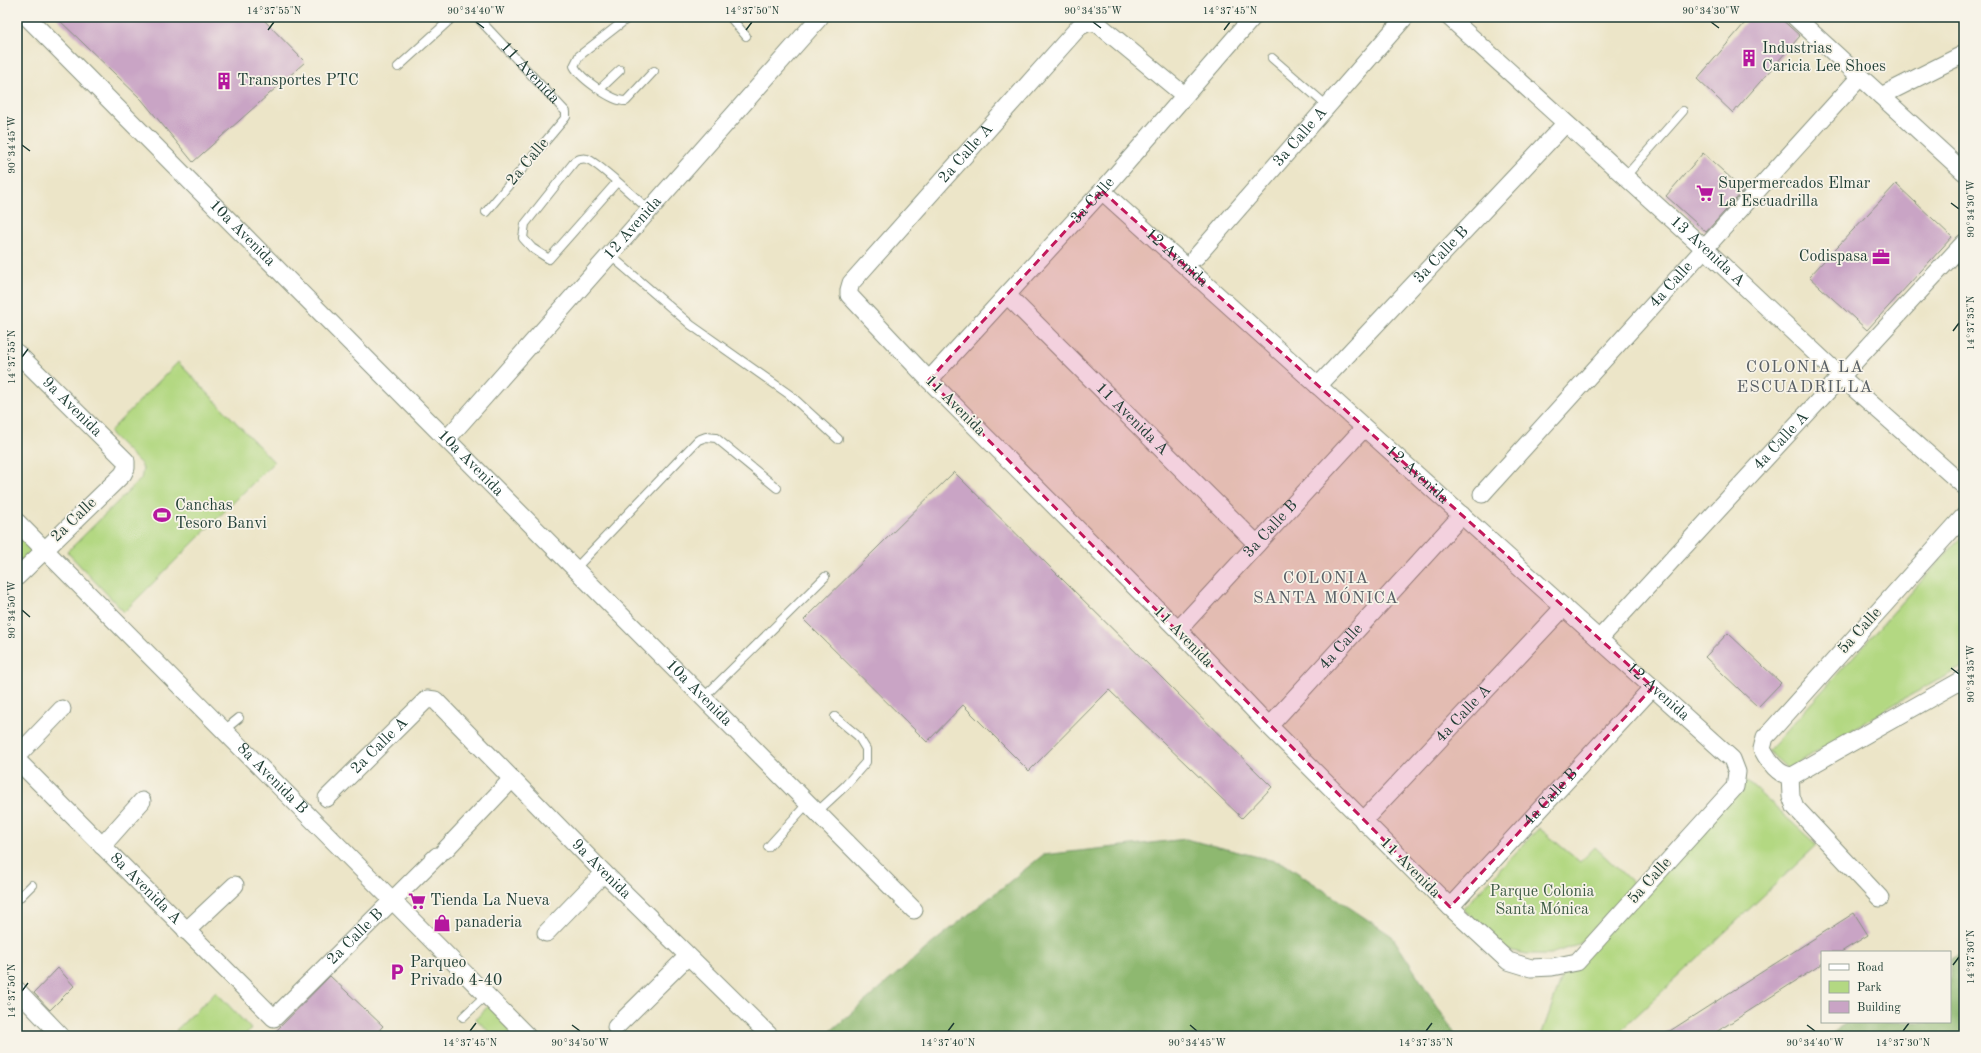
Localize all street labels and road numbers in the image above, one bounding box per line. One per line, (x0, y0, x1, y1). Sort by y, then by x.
street label: 11 Avenida (497, 39, 562, 107)
street label: 3a Calle A (1270, 104, 1330, 170)
street label: 2a Calle A (936, 121, 996, 186)
street label: 2a Calle (504, 135, 552, 189)
street label: 3a Calle (1068, 174, 1118, 227)
street label: 12 Avenida (601, 194, 665, 263)
street label: 10a Avenida (206, 197, 278, 270)
street label: 13 Avenida A (1667, 213, 1748, 290)
street label: 3a Calle B (1411, 223, 1472, 287)
street label: 12 Avenida (1142, 226, 1211, 290)
street label: 4a Calle (1647, 259, 1696, 311)
street label: 11 Avenida (922, 373, 988, 439)
street label: 9a Avenida (39, 374, 105, 440)
street label: 11 Avenida A (1092, 380, 1171, 458)
street label: 4a Calle A (1751, 409, 1812, 473)
street label: 10a Avenida (434, 427, 506, 500)
street label: 12 Avenida (1382, 443, 1452, 507)
street label: 2a Calle (48, 495, 100, 545)
street label: 3a Calle B (1241, 497, 1301, 561)
street label: 11 Avenida (1150, 603, 1216, 671)
street label: 5a Calle (1835, 605, 1885, 657)
street label: 4a Calle (1316, 621, 1366, 673)
street label: 10a Avenida (662, 657, 735, 730)
street label: 12 Avenida (1623, 660, 1692, 724)
street label: 4a Calle A (1433, 682, 1494, 746)
street label: 2a Calle A (348, 715, 411, 777)
street label: 8a Avenida B (234, 740, 310, 818)
street label: 4a Calle B (1521, 766, 1581, 829)
street label: 11 Avenida (1377, 835, 1443, 901)
street label: 9a Avenida (568, 836, 634, 903)
street label: 8a Avenida A (107, 850, 184, 928)
street label: 5a Calle (1625, 855, 1675, 907)
street label: 2a Calle B (324, 906, 387, 968)

